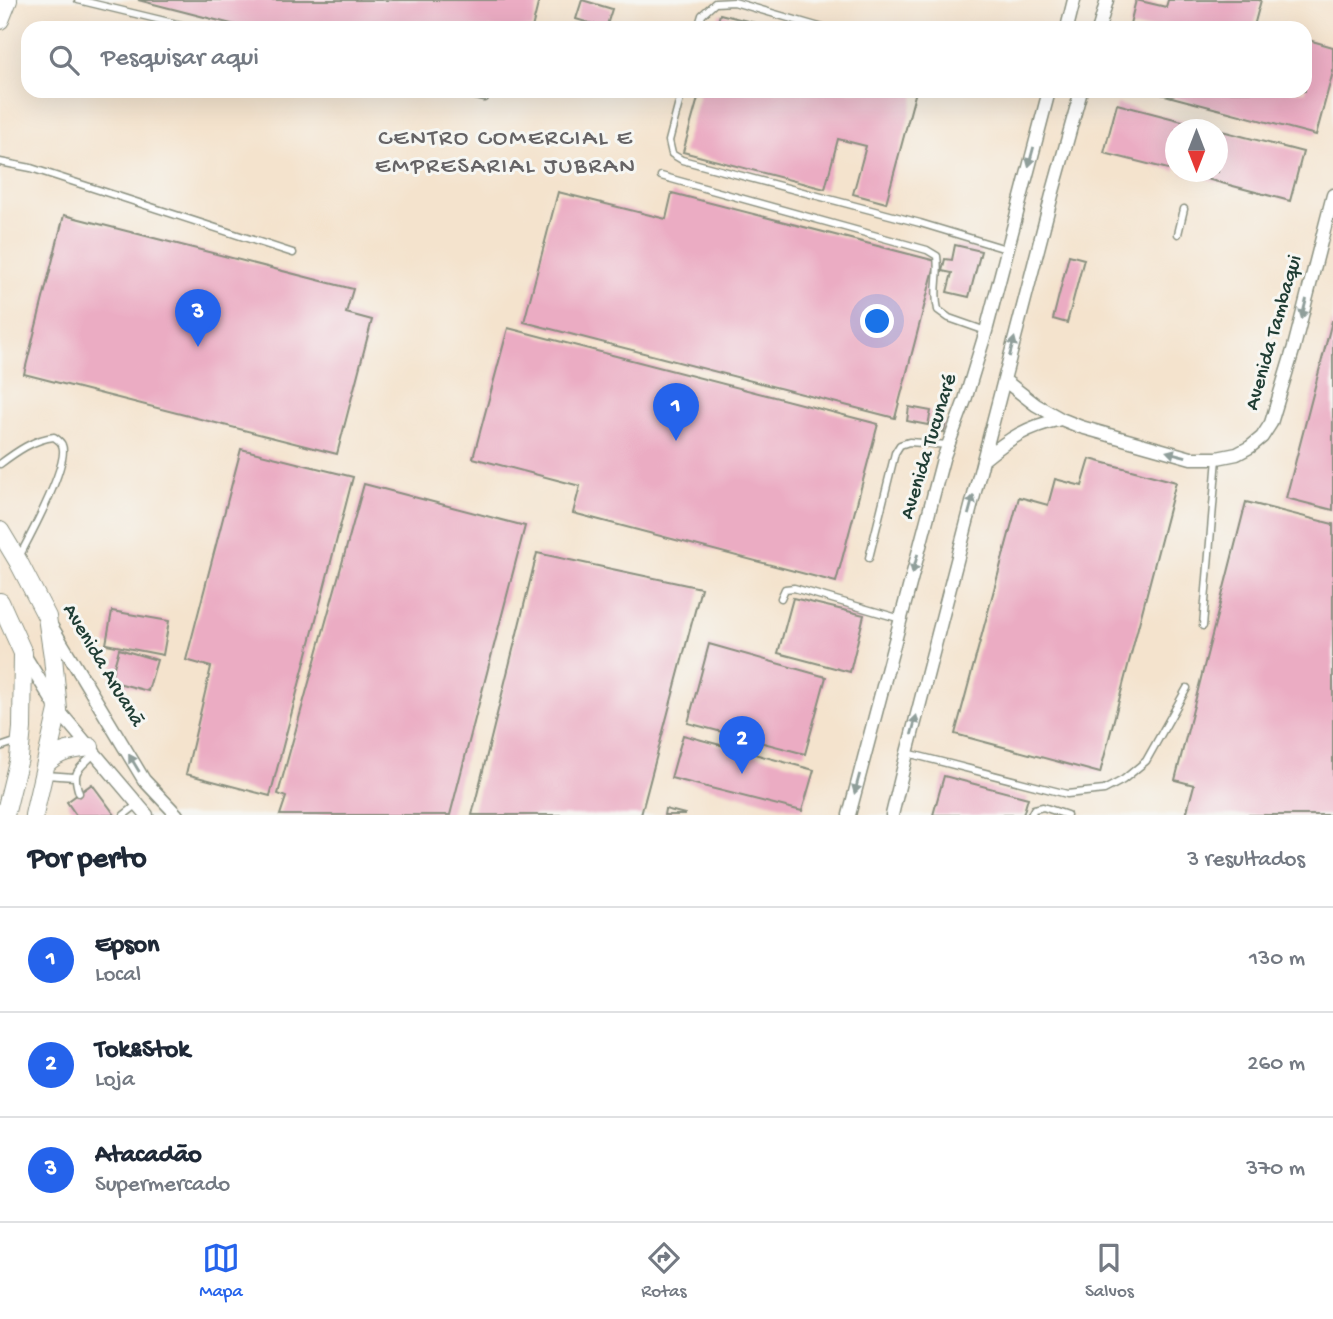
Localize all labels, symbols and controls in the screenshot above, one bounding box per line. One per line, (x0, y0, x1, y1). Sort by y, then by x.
search box (21, 21, 1312, 98)
icon: search (45, 41, 83, 79)
text: Pesquisar aqui (101, 44, 259, 75)
north arrow (1165, 119, 1228, 182)
district label: CENTRO COMERCIAL E EMPRESARIAL JUBRAN (375, 125, 637, 182)
one-way arrow (1026, 147, 1036, 168)
street label: Avenida Tambaqui (1241, 253, 1309, 413)
pin: 3 (175, 289, 221, 347)
one-way arrow (1298, 298, 1309, 320)
your location (860, 304, 894, 338)
one-way arrow (1008, 336, 1018, 357)
street label: Avenida Tucunaré (896, 370, 964, 523)
pin: 1 (653, 383, 699, 441)
one-way arrow (1166, 448, 1187, 458)
one-way arrow (966, 494, 977, 516)
one-way arrow (910, 554, 920, 575)
street label: Avenida Aruanã (56, 600, 149, 733)
one-way arrow (909, 714, 920, 736)
pin: 2 (719, 716, 765, 774)
one-way arrow (127, 753, 140, 772)
one-way arrow (851, 773, 862, 795)
text: Por perto (28, 843, 147, 878)
text: 3 resultados (1187, 847, 1305, 874)
text: Epson (95, 931, 159, 962)
text: 1 (46, 946, 56, 973)
text: 130 m (1249, 946, 1305, 973)
text: Local (95, 962, 141, 989)
text: Tok&Stok (95, 1036, 190, 1067)
text: 2 (45, 1051, 57, 1078)
text: 260 m (1247, 1051, 1305, 1078)
text: Loja (95, 1067, 135, 1094)
text: Atacadão (95, 1141, 202, 1172)
text: 3 (45, 1156, 57, 1183)
text: 370 m (1246, 1156, 1305, 1183)
text: Supermercado (95, 1172, 230, 1199)
tab: Mapa (199, 1239, 243, 1304)
tab: Rotas (641, 1239, 686, 1304)
tab: Salvos (1085, 1239, 1134, 1304)

